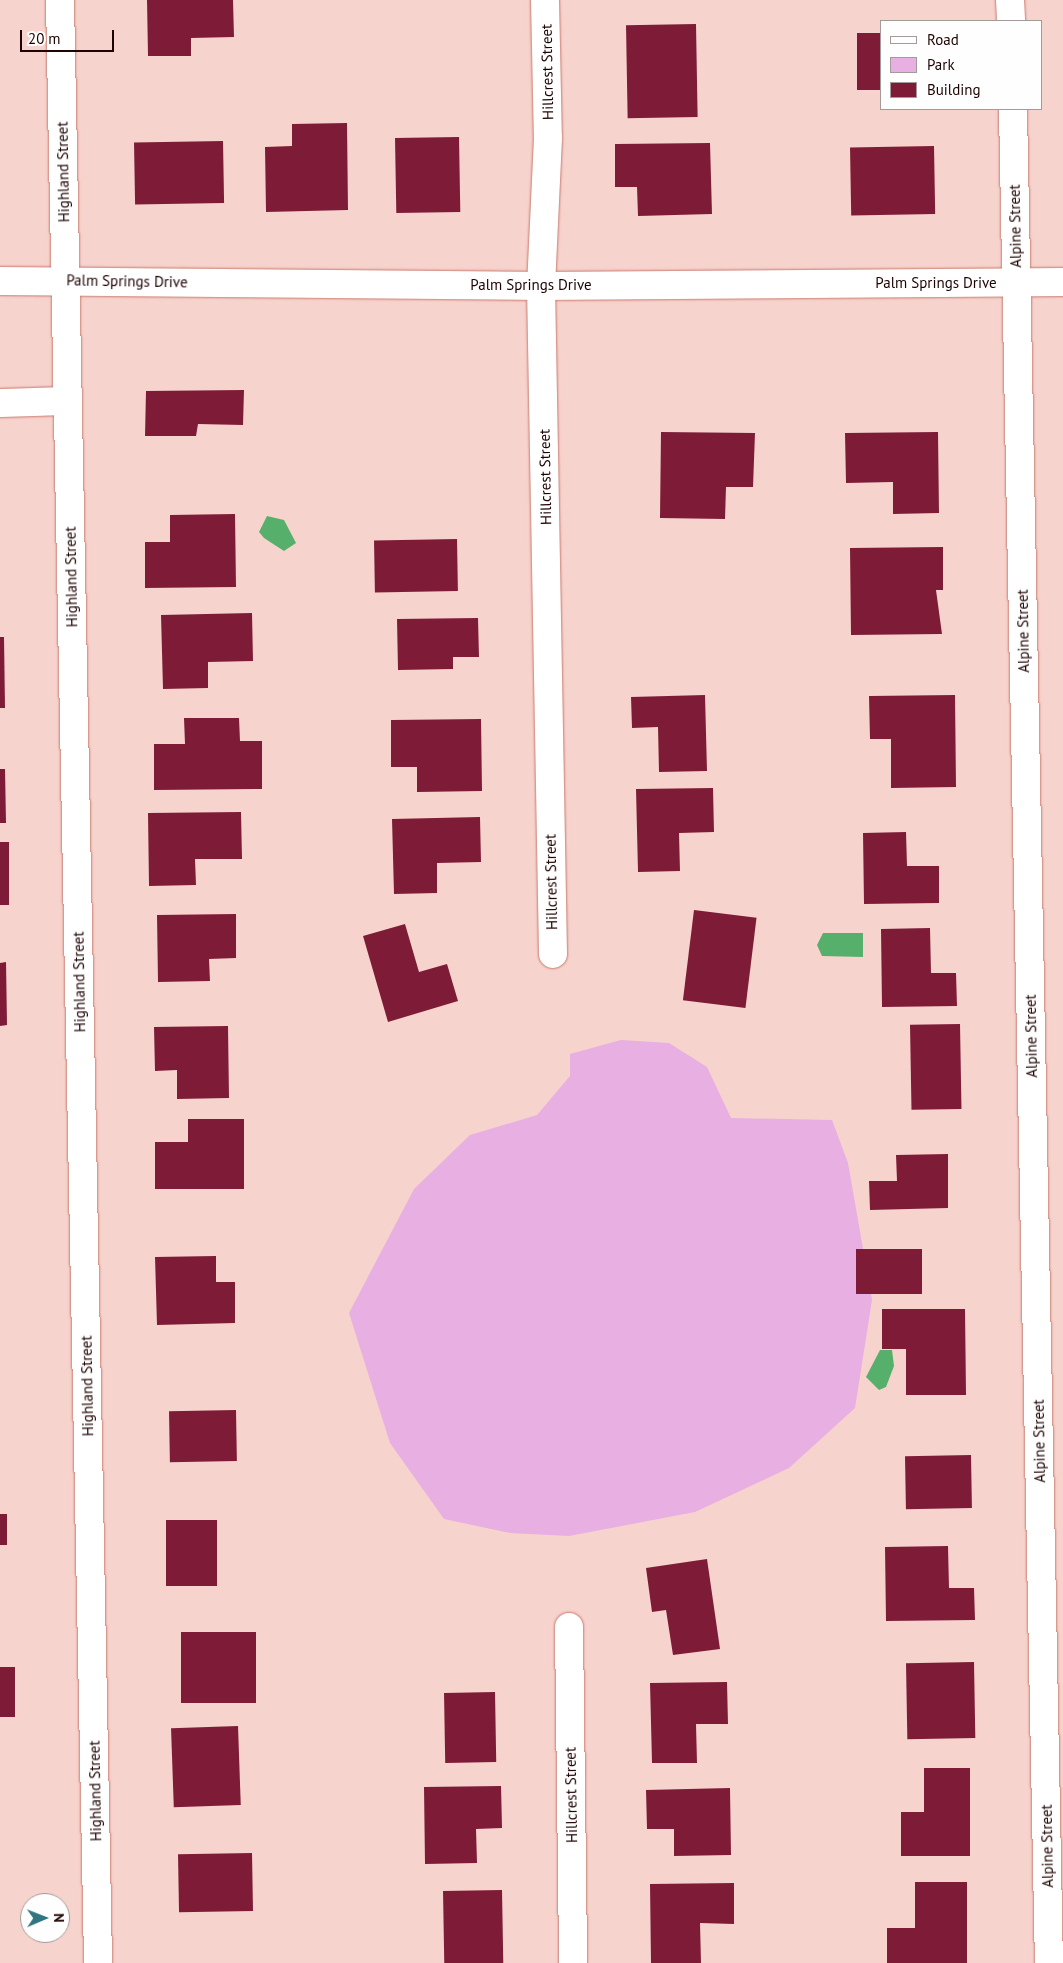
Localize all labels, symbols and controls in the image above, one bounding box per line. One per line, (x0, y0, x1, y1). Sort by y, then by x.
scale bar (22, 20, 116, 52)
legend (880, 20, 1043, 110)
street label: Hillcrest Street (537, 24, 557, 120)
text: 20 m (28, 29, 61, 48)
text: Road (927, 30, 959, 49)
text: Park (927, 55, 955, 74)
text: Building (927, 80, 981, 99)
street label: Highland Street (53, 121, 73, 223)
street label: Alpine Street (1005, 184, 1025, 268)
street label: Palm Springs Drive (66, 271, 188, 291)
street label: Palm Springs Drive (875, 274, 997, 292)
street label: Palm Springs Drive (470, 276, 592, 294)
street label: Hillcrest Street (535, 429, 555, 525)
street label: Highland Street (61, 526, 81, 628)
street label: Alpine Street (1013, 589, 1033, 673)
street label: Hillcrest Street (541, 834, 561, 930)
street label: Highland Street (69, 931, 89, 1033)
street label: Alpine Street (1021, 994, 1041, 1078)
street label: Highland Street (77, 1335, 97, 1437)
street label: Alpine Street (1029, 1399, 1049, 1483)
street label: Highland Street (85, 1740, 105, 1842)
street label: Hillcrest Street (561, 1747, 581, 1843)
street label: Alpine Street (1037, 1804, 1057, 1888)
north arrow (20, 1893, 70, 1943)
text: N (50, 1913, 68, 1923)

